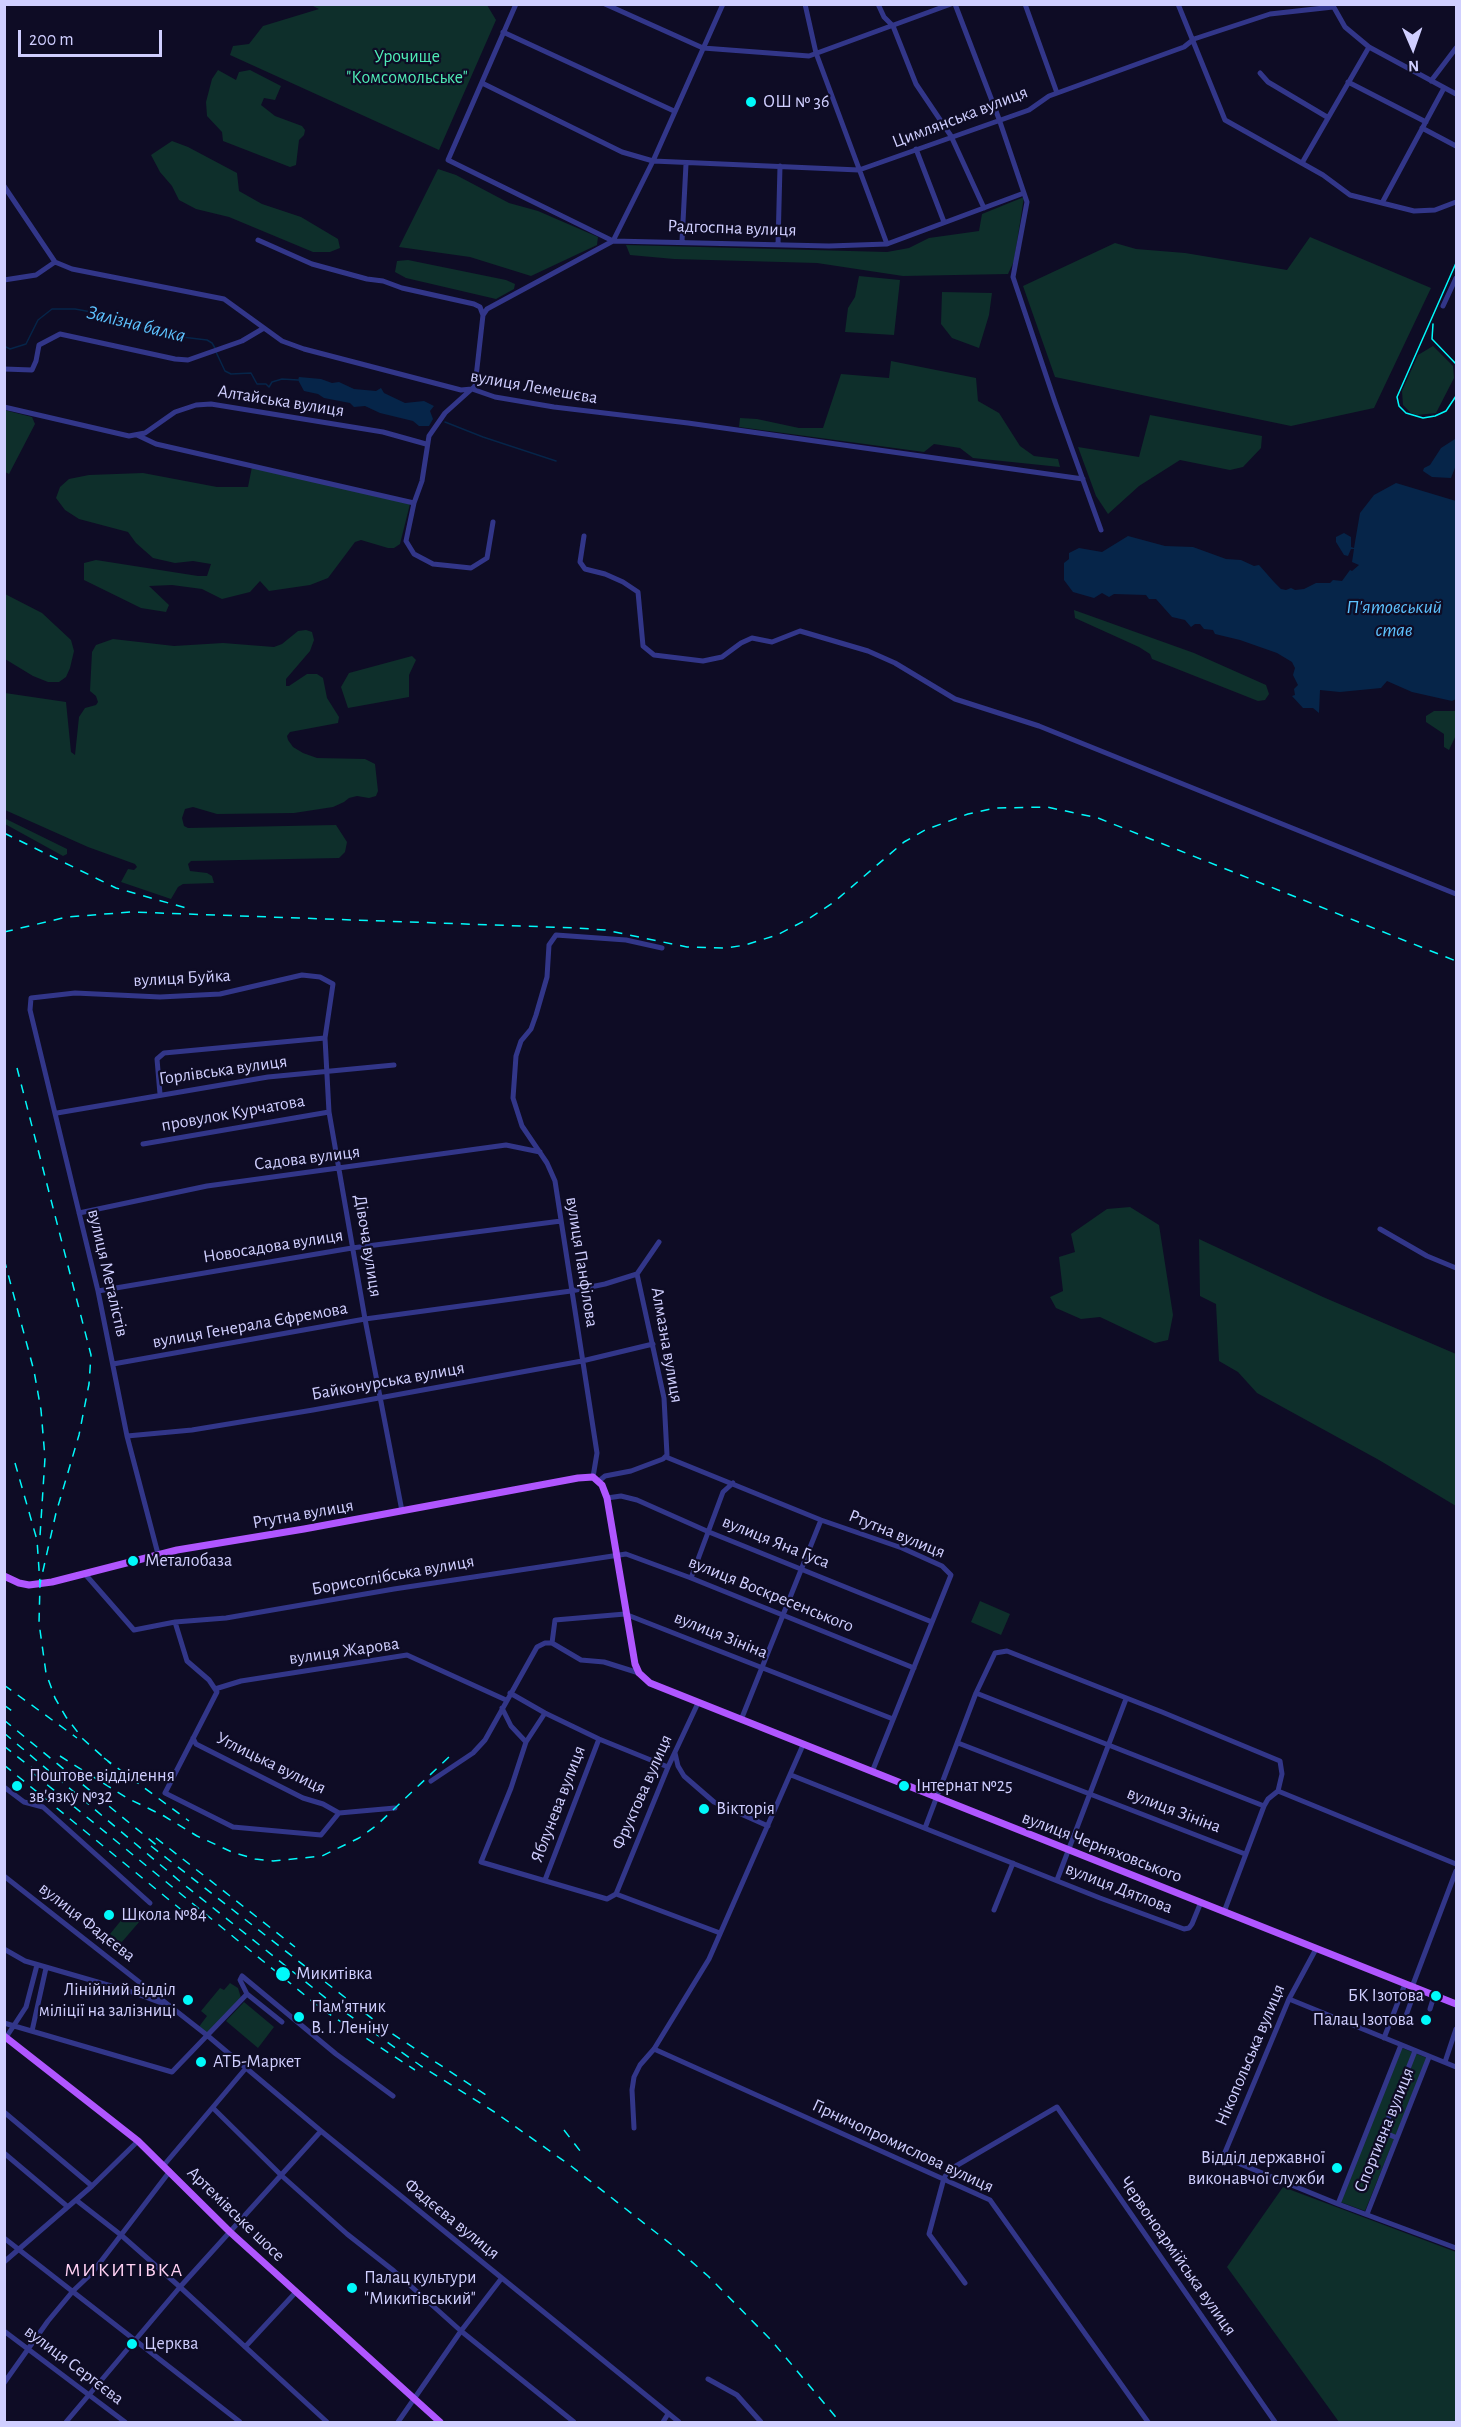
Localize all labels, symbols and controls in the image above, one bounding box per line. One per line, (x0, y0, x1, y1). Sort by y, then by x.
scale bar (21, 18, 165, 56)
north arrow (1383, 18, 1443, 78)
text: 200 m (29, 31, 74, 49)
park label: Урочище "Комсомольське" (346, 46, 468, 88)
text: N (1408, 58, 1419, 74)
street label: Цимлянська вулиця (889, 81, 1031, 153)
place label: ОШ № 36 (763, 91, 829, 113)
marker: ОШ № 36 (744, 95, 758, 109)
street label: Радгоспна вулиця (667, 215, 797, 241)
water label: Залізна балка (84, 300, 188, 348)
street label: вулиця Лемешєва (469, 365, 599, 409)
street label: Алтайська вулиця (216, 380, 346, 422)
water label: П'ятовський став (1346, 595, 1442, 642)
street label: вулиця Буйка (133, 965, 231, 991)
street label: Горлівська вулиця (157, 1050, 289, 1090)
street label: провулок Курчатова (160, 1090, 306, 1136)
street label: Садова вулиця (253, 1141, 361, 1175)
street label: Дівоча вулиця (349, 1193, 387, 1299)
street label: вулиця Панфілова (561, 1195, 603, 1329)
street label: вулиця Металістів (83, 1207, 133, 1339)
street label: Новосадова вулиця (201, 1224, 345, 1268)
street label: Алмазна вулиця (646, 1285, 688, 1405)
street label: вулиця Генерала Єфремова (151, 1297, 349, 1353)
street label: Байконурська вулиця (310, 1357, 466, 1405)
street label: Ртутна вулиця (251, 1494, 355, 1534)
street label: Ртутна вулиця (846, 1505, 948, 1563)
street label: вулиця Яна Гуса (719, 1511, 833, 1573)
place label: Металобаза (145, 1550, 232, 1572)
street label: Борисоглібська вулиця (310, 1550, 476, 1600)
street label: вулиця Воскресенського (685, 1551, 857, 1637)
marker: Металобаза (126, 1554, 140, 1568)
street label: вулиця Зініна (671, 1606, 771, 1664)
street label: вулиця Жарова (287, 1633, 401, 1669)
street label: Углицька вулиця (213, 1727, 329, 1799)
street label: Фруктова вулиця (607, 1731, 677, 1853)
street label: Яблунева вулиця (526, 1743, 590, 1865)
place label: Поштове відділення зв'язку №32 (29, 1765, 175, 1808)
place label: Інтернат №25 (916, 1775, 1013, 1797)
marker: Поштове відділення зв'язку №32 (10, 1779, 24, 1793)
marker: Інтернат №25 (897, 1779, 911, 1793)
street label: вулиця Зініна (1124, 1782, 1224, 1838)
place label: Вікторія (716, 1798, 775, 1820)
marker: Вікторія (697, 1802, 711, 1816)
street label: вулиця Черняховського (1019, 1807, 1185, 1887)
street label: вулиця Дятлова (1062, 1858, 1176, 1918)
street label: вулиця Фадєєва (34, 1878, 140, 1966)
place label: Школа №84 (121, 1904, 207, 1926)
marker: Школа №84 (102, 1908, 116, 1922)
place label: Микитівка (296, 1963, 372, 1985)
marker: Микитівка (274, 1965, 292, 1983)
place label: Лінійний відділ міліції на залізниці (39, 1979, 176, 2022)
street label: Нікопольська вулиця (1210, 1981, 1290, 2129)
place label: БК Ізотова (1348, 1985, 1424, 2007)
marker: БК Ізотова (1429, 1989, 1443, 2003)
marker: Лінійний відділ міліції на залізниці (181, 1993, 195, 2007)
place label: Пам'ятник В. І. Леніну (311, 1996, 389, 2038)
place label: Палац Ізотова (1313, 2009, 1414, 2031)
marker: Пам'ятник В. І. Леніну (292, 2010, 306, 2024)
marker: Палац Ізотова (1419, 2013, 1433, 2027)
place label: АТБ-Маркет (213, 2051, 301, 2073)
marker: АТБ-Маркет (194, 2055, 208, 2069)
street label: Спортивна вулиця (1349, 2064, 1419, 2196)
street label: Гірничопромислова вулиця (809, 2094, 997, 2198)
place label: Відділ державної виконавчої служби (1188, 2147, 1325, 2190)
marker: Відділ державної виконавчої служби (1330, 2161, 1344, 2175)
street label: Артемівське шосе (182, 2162, 290, 2266)
street label: Червоноармійська вулиця (1115, 2172, 1241, 2340)
street label: Фадєєва вулиця (400, 2174, 504, 2264)
district label: МИКИТІВКА (64, 2258, 184, 2282)
place label: Палац культури "Микитівський" (364, 2267, 476, 2310)
marker: Палац культури "Микитівський" (345, 2281, 359, 2295)
street label: вулиця Сергєєва (20, 2321, 128, 2409)
place label: Церква (144, 2333, 199, 2355)
marker: Церква (125, 2337, 139, 2351)

